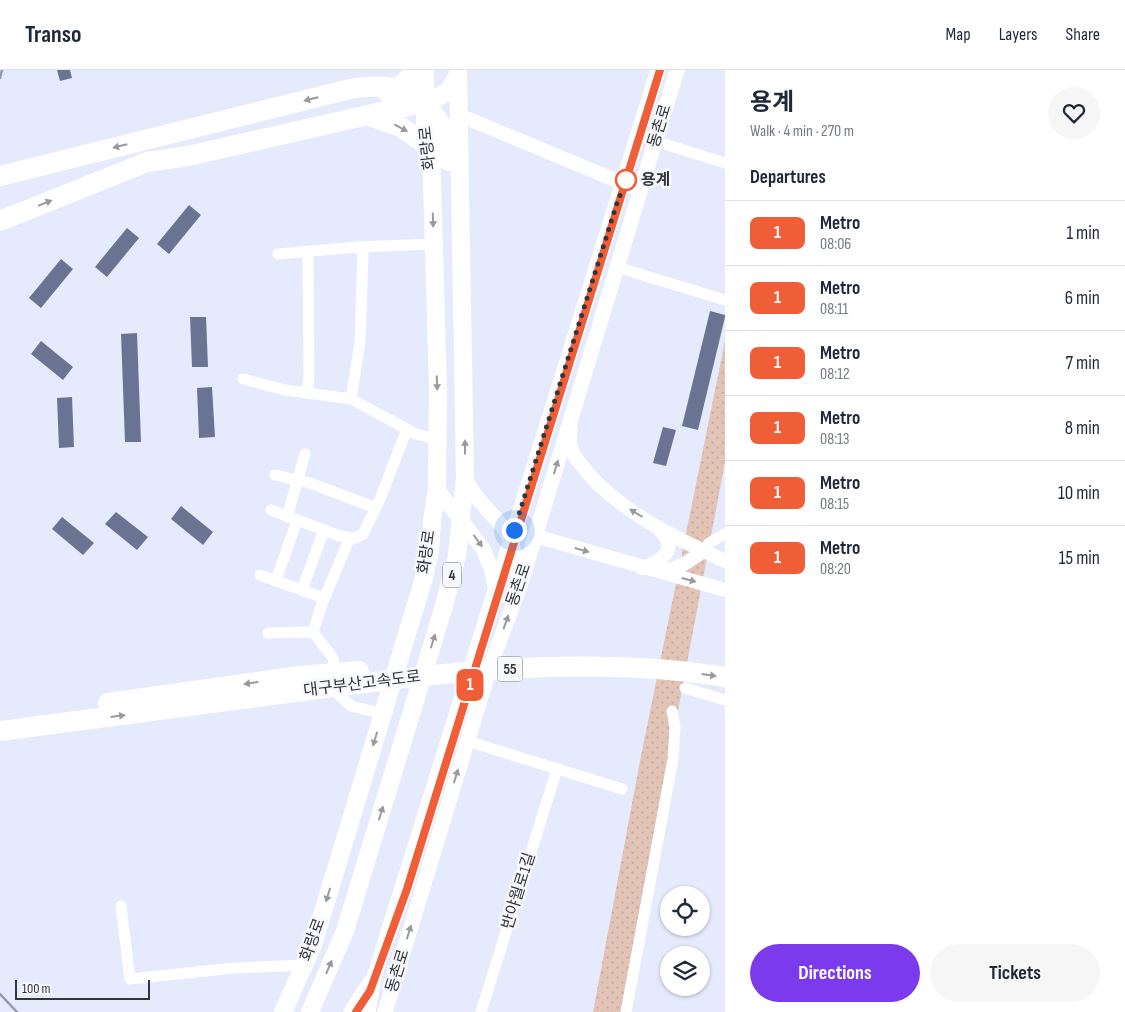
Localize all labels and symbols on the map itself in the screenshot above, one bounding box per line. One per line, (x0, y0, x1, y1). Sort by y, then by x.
one-way arrow (304, 95, 319, 103)
street label: 동촌로 (644, 102, 676, 150)
one-way arrow (393, 124, 408, 132)
street label: 화랑로 (416, 125, 440, 171)
one-way arrow (112, 143, 127, 151)
marker: 용계 (615, 169, 637, 191)
place label: 용계 (641, 171, 670, 190)
one-way arrow (38, 199, 53, 207)
one-way arrow (429, 212, 437, 228)
one-way arrow (434, 375, 442, 391)
one-way arrow (461, 439, 469, 455)
one-way arrow (552, 459, 560, 474)
one-way arrow (629, 509, 642, 518)
your location (502, 518, 527, 543)
street label: 화랑로 (415, 529, 440, 575)
one-way arrow (472, 534, 483, 547)
one-way arrow (574, 546, 589, 554)
street label: 동촌로 (503, 561, 535, 609)
road number: 4 (443, 562, 461, 588)
one-way arrow (682, 576, 697, 584)
one-way arrow (502, 614, 510, 629)
one-way arrow (429, 633, 437, 648)
road number: 55 (498, 656, 522, 682)
street label: 대구부산고속도로 (302, 667, 422, 701)
line badge: 1 (454, 669, 486, 701)
one-way arrow (702, 671, 718, 679)
one-way arrow (243, 679, 259, 687)
one-way arrow (110, 711, 126, 719)
one-way arrow (371, 732, 379, 747)
one-way arrow (453, 769, 461, 784)
one-way arrow (377, 806, 385, 821)
street label: 반야월로1길 (498, 850, 540, 932)
one-way arrow (324, 887, 332, 902)
street label: 화랑로 (297, 916, 330, 964)
one-way arrow (406, 924, 414, 939)
street label: 동촌로 (382, 947, 414, 995)
one-way arrow (325, 959, 333, 974)
scale bar (15, 977, 150, 1000)

